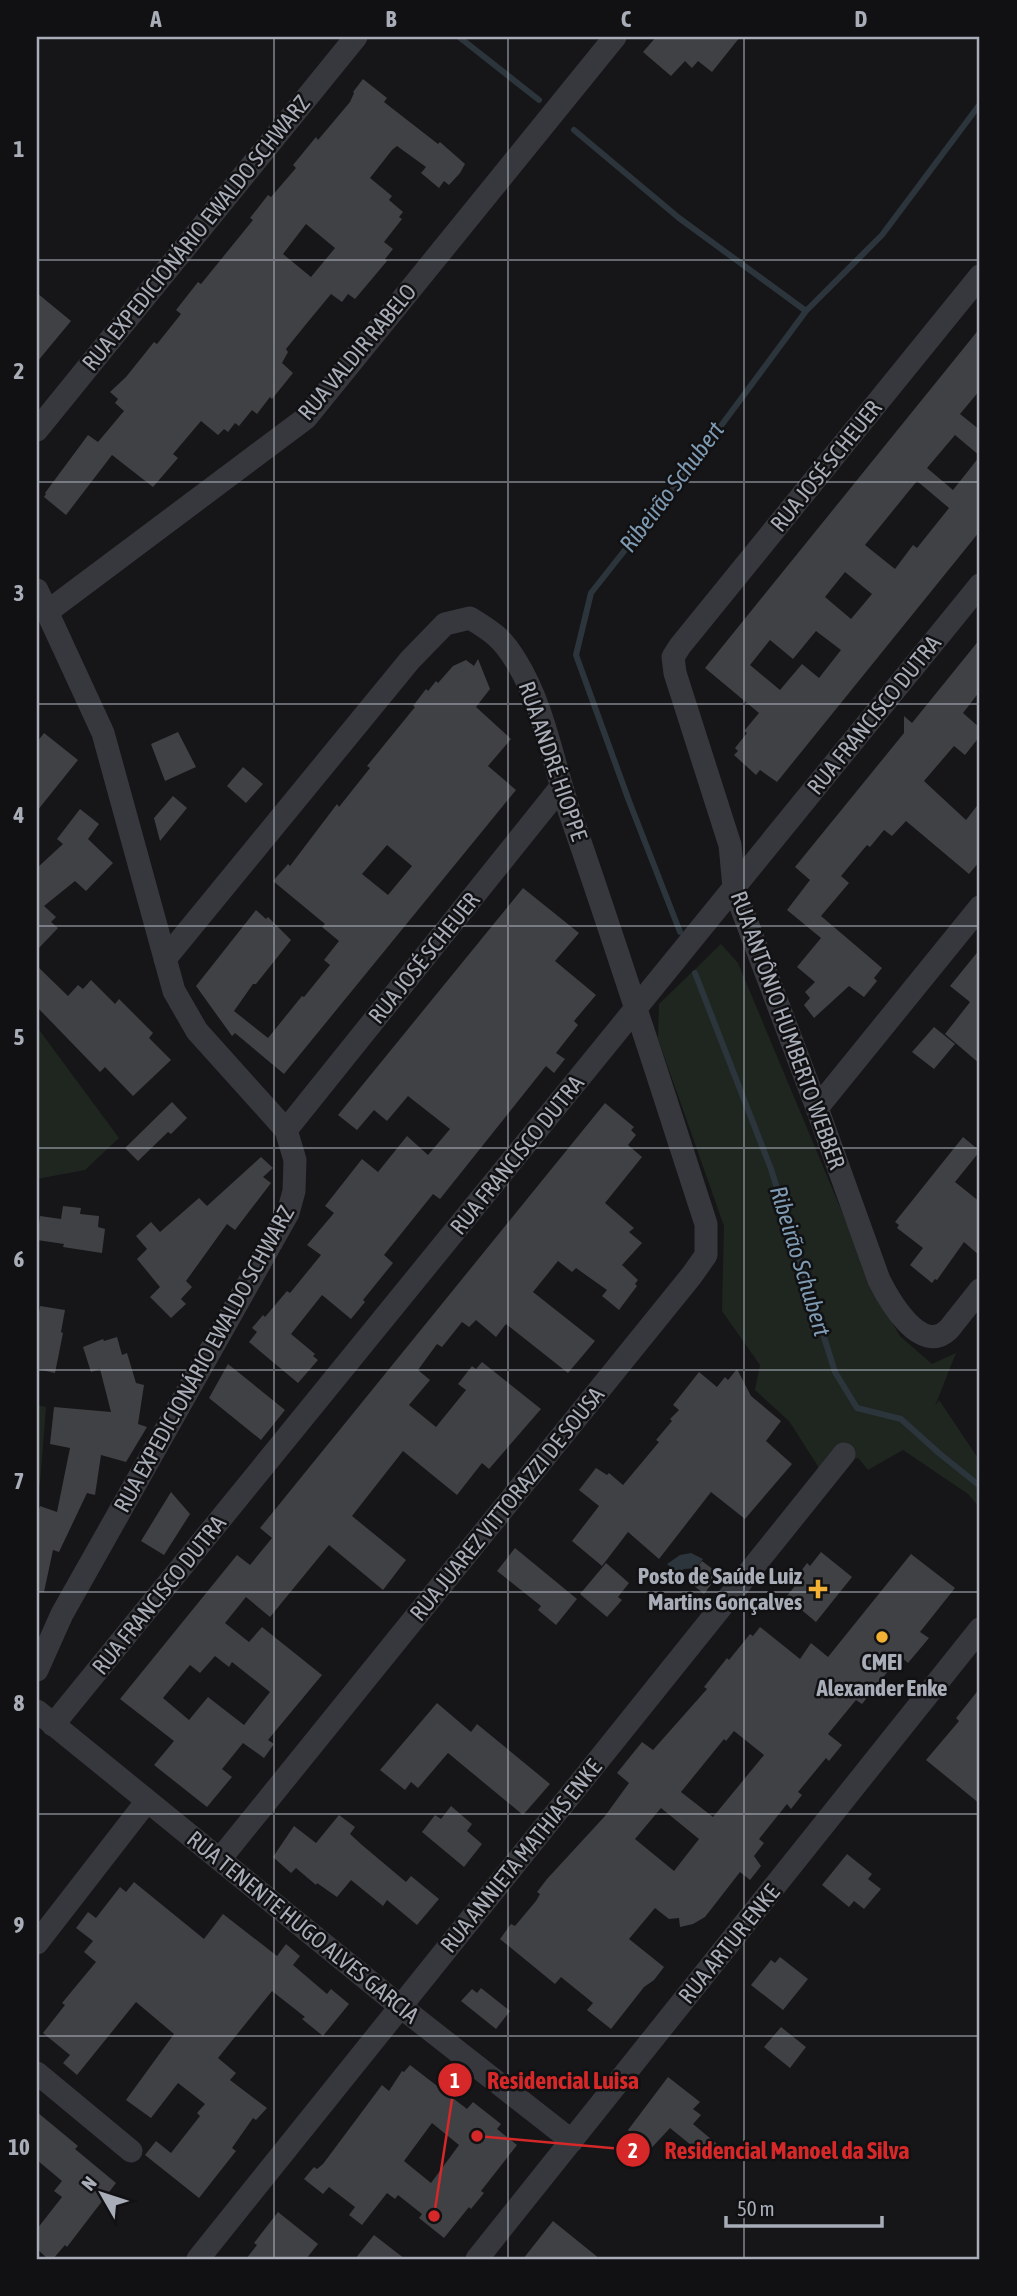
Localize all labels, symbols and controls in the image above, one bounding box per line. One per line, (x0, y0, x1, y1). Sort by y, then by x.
text: A (149, 6, 162, 32)
text: B (386, 6, 397, 32)
text: C (621, 6, 632, 32)
text: D (855, 6, 868, 32)
street label: RUA EXPEDICIONÁRIO EWALDO SCHWARZ (77, 90, 315, 376)
text: 1 (14, 136, 25, 162)
street label: RUA VALDIR RABELO (293, 279, 421, 425)
text: 2 (14, 358, 24, 384)
street label: RUA JOSÉ SCHEUER (765, 395, 887, 537)
water label: Ribeirão Schubert (614, 416, 729, 557)
text: 3 (14, 580, 24, 606)
street label: RUA FRANCISCO DUTRA (802, 630, 946, 800)
street label: RUA ANDRÉ HIOPPE (514, 678, 592, 844)
text: 4 (13, 802, 25, 828)
street label: RUA JOSÉ SCHEUER (363, 887, 485, 1029)
street label: RUA ANTÔNIO HUMBERTO WEBBER (726, 888, 851, 1173)
text: 5 (14, 1024, 25, 1050)
street label: RUA FRANCISCO DUTRA (445, 1070, 589, 1240)
water label: Ribeirão Schubert (765, 1182, 836, 1339)
street label: RUA EXPEDICIONÁRIO EWALDO SCHWARZ (109, 1201, 299, 1517)
text: 6 (14, 1246, 25, 1272)
street label: RUA JUAREZ VITTORAZZI DE SOUSA (405, 1382, 610, 1626)
text: 7 (14, 1468, 24, 1494)
street label: RUA FRANCISCO DUTRA (87, 1510, 231, 1680)
place label: Posto de Saúde Luiz Martins Gonçalves (638, 1563, 803, 1615)
marker: Posto de Saúde Luiz Martins Gonçalves (808, 1579, 828, 1599)
marker: CMEI Alexander Enke (874, 1629, 890, 1645)
place label: CMEI Alexander Enke (816, 1649, 947, 1701)
text: 8 (14, 1690, 25, 1716)
street label: RUA ANNIETA MATHIAS ENKE (435, 1754, 607, 1958)
street label: RUA TENENTE HUGO ALVES GARCIA (182, 1826, 424, 2029)
street label: RUA ARTUR ENKE (673, 1879, 785, 2009)
text: 9 (14, 1912, 25, 1938)
callout: Residencial Luisa (438, 2058, 653, 2103)
text: Residencial Luisa (487, 2067, 639, 2094)
text: 1 (450, 2068, 460, 2092)
callout: Residencial Manoel da Silva (616, 2128, 924, 2173)
text: 10 (8, 2134, 30, 2160)
text: Residencial Manoel da Silva (664, 2137, 910, 2164)
text: 2 (628, 2138, 638, 2162)
north arrow (66, 2160, 136, 2230)
text: N (77, 2172, 101, 2195)
scale bar (726, 2184, 882, 2228)
text: 50 m (737, 2196, 775, 2220)

